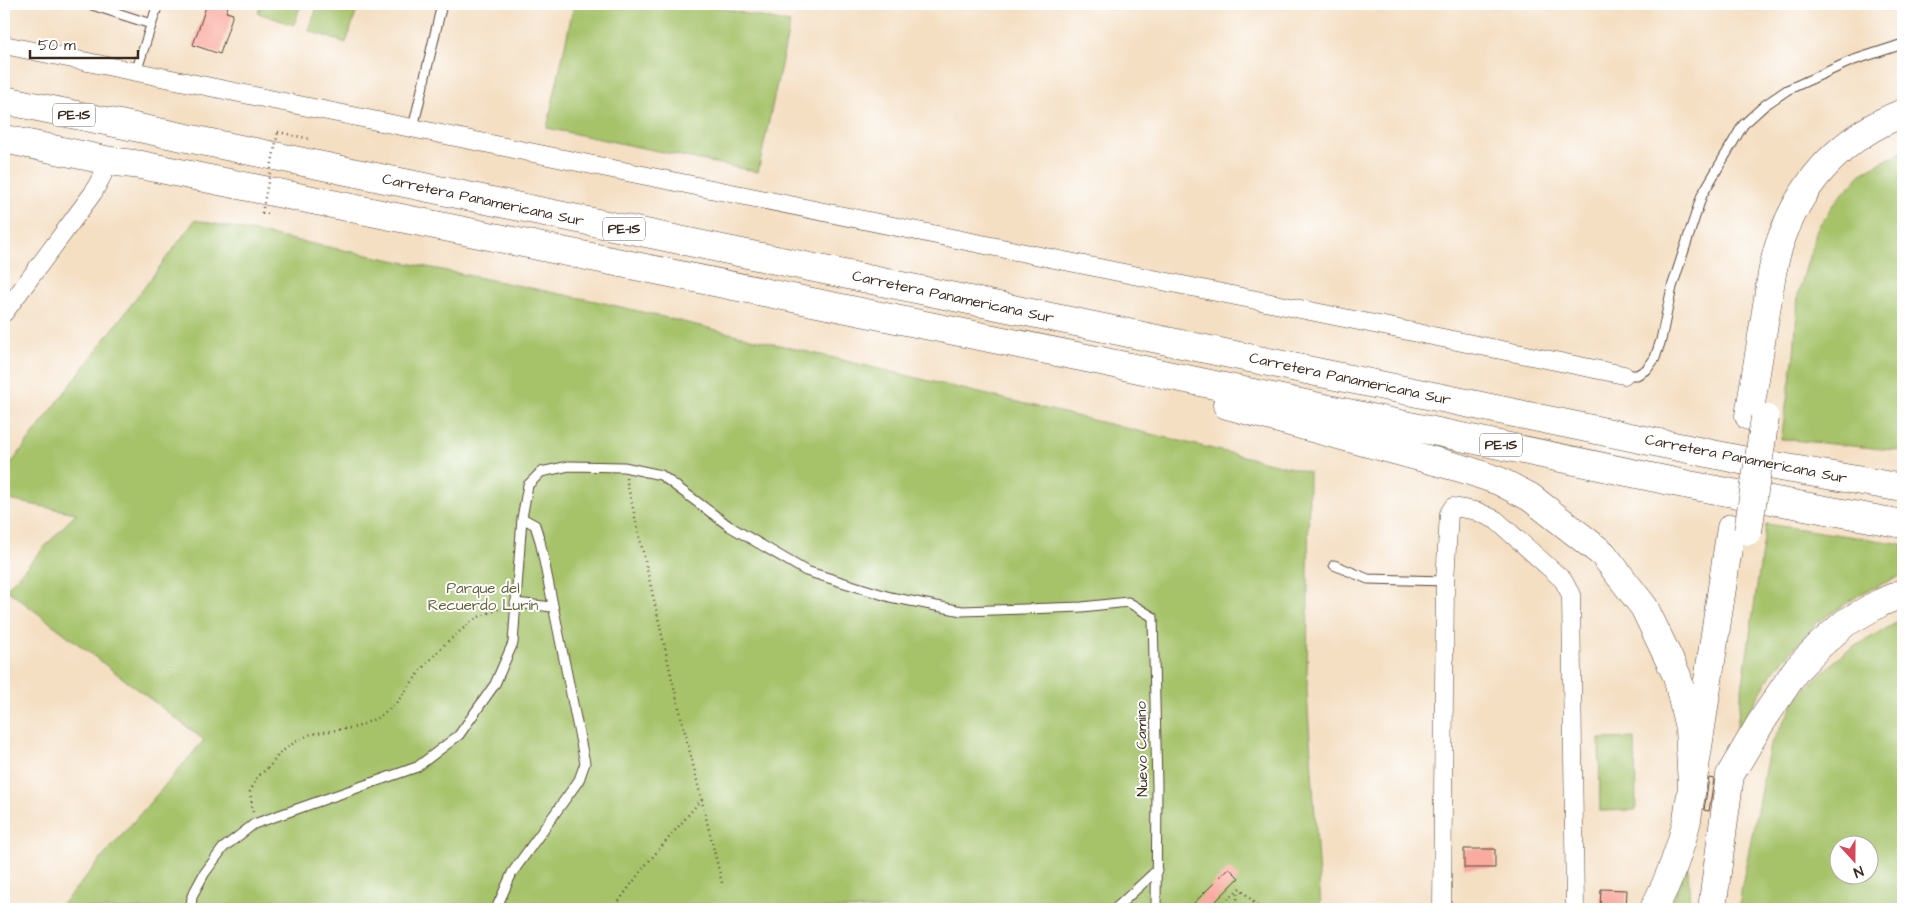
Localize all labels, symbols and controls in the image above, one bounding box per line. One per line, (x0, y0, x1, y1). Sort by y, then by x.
scale bar (30, 28, 138, 60)
text: 50 m (38, 35, 76, 56)
road number: PE-1S (53, 104, 95, 126)
street label: Carretera Panamericana Sur (380, 168, 586, 232)
road number: PE-1S (603, 218, 645, 240)
street label: Carretera Panamericana Sur (850, 265, 1056, 329)
street label: Carretera Panamericana Sur (1247, 347, 1453, 411)
street label: Carretera Panamericana Sur (1643, 429, 1849, 489)
road number: PE-1S (1480, 434, 1522, 456)
park label: Parque del Recuerdo Lurín (428, 578, 539, 616)
street label: Nuevo Camino (1131, 701, 1153, 797)
north arrow (1830, 836, 1880, 886)
text: N (1850, 860, 1866, 882)

